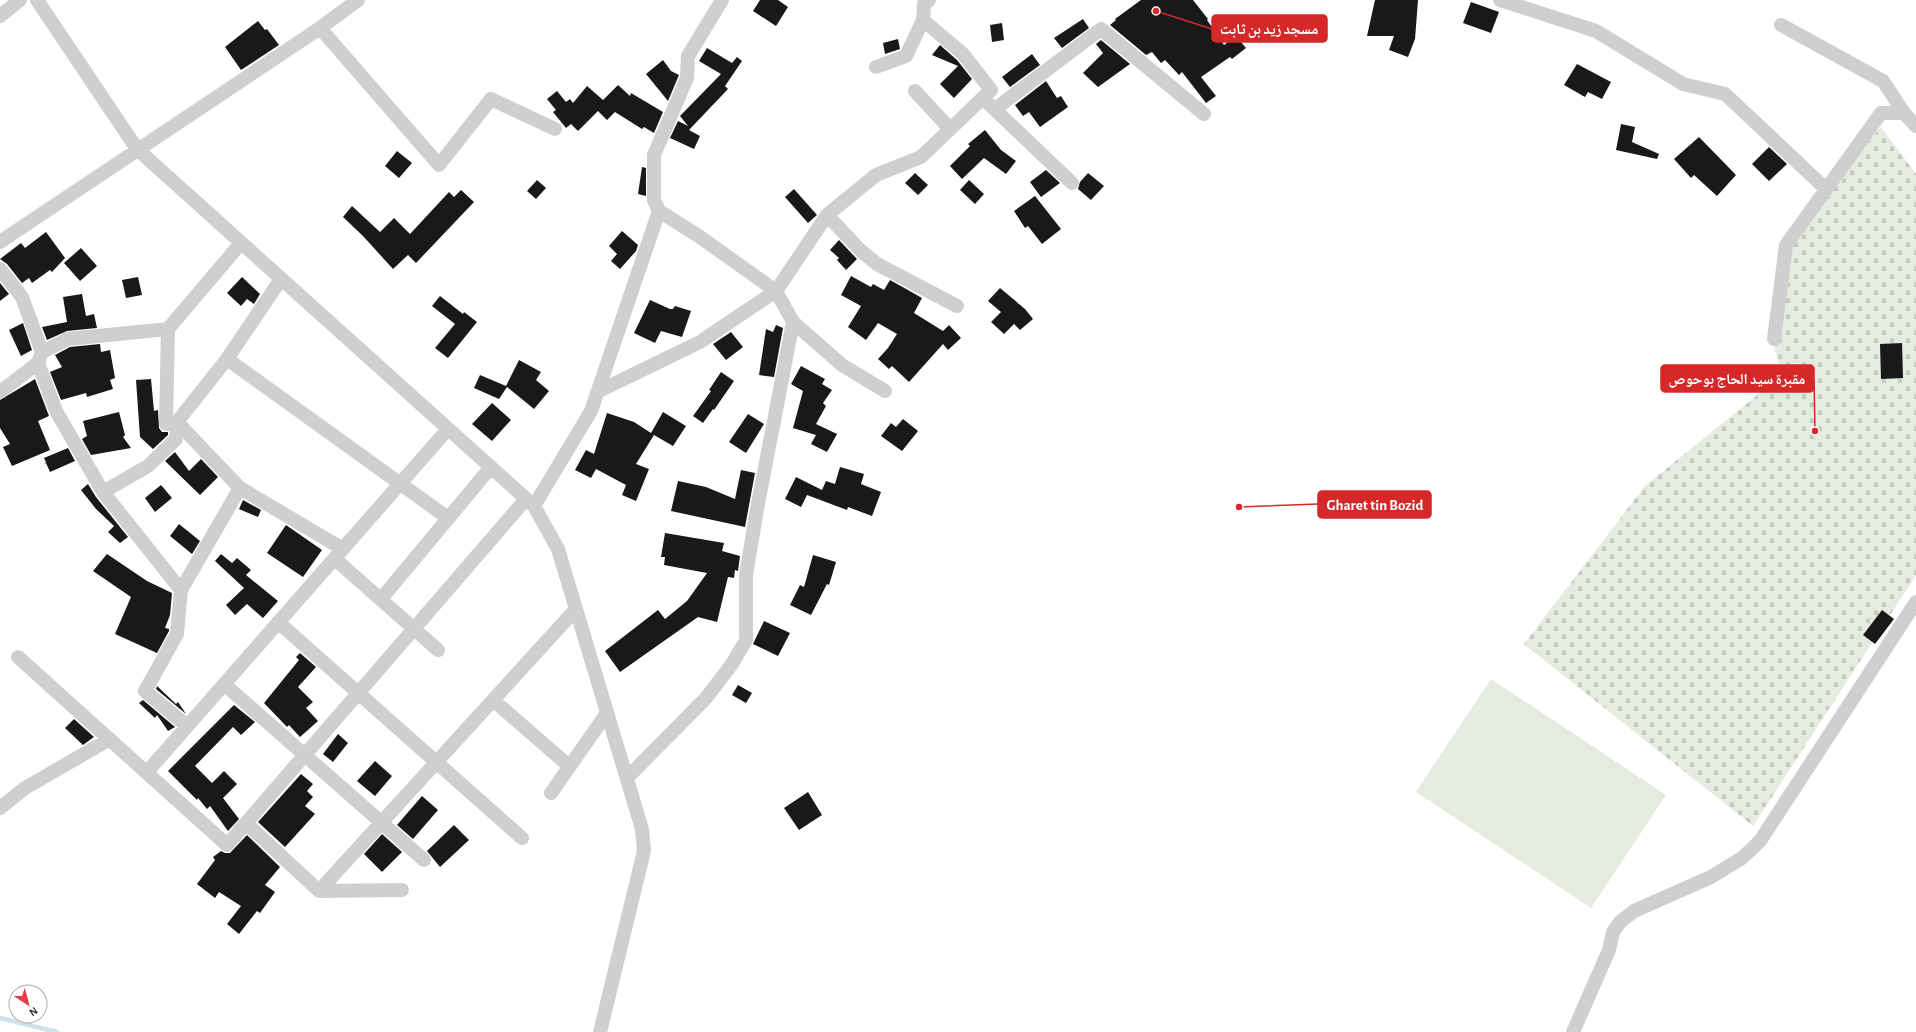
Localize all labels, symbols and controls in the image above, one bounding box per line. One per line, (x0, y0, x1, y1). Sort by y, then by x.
callout: مسجد زيد بن ثابت (1212, 15, 1327, 42)
text: مسجد زيد بن ثابت (1220, 22, 1318, 38)
callout: مقبرة سيد الحاج بوحوص (1661, 365, 1814, 392)
text: مقبرة سيد الحاج بوحوص (1669, 372, 1805, 388)
callout: Gharet tin Bozid (1318, 491, 1431, 518)
text: Gharet tin Bozid (1327, 498, 1424, 513)
north arrow (8, 984, 48, 1024)
text: N (27, 1005, 40, 1018)

